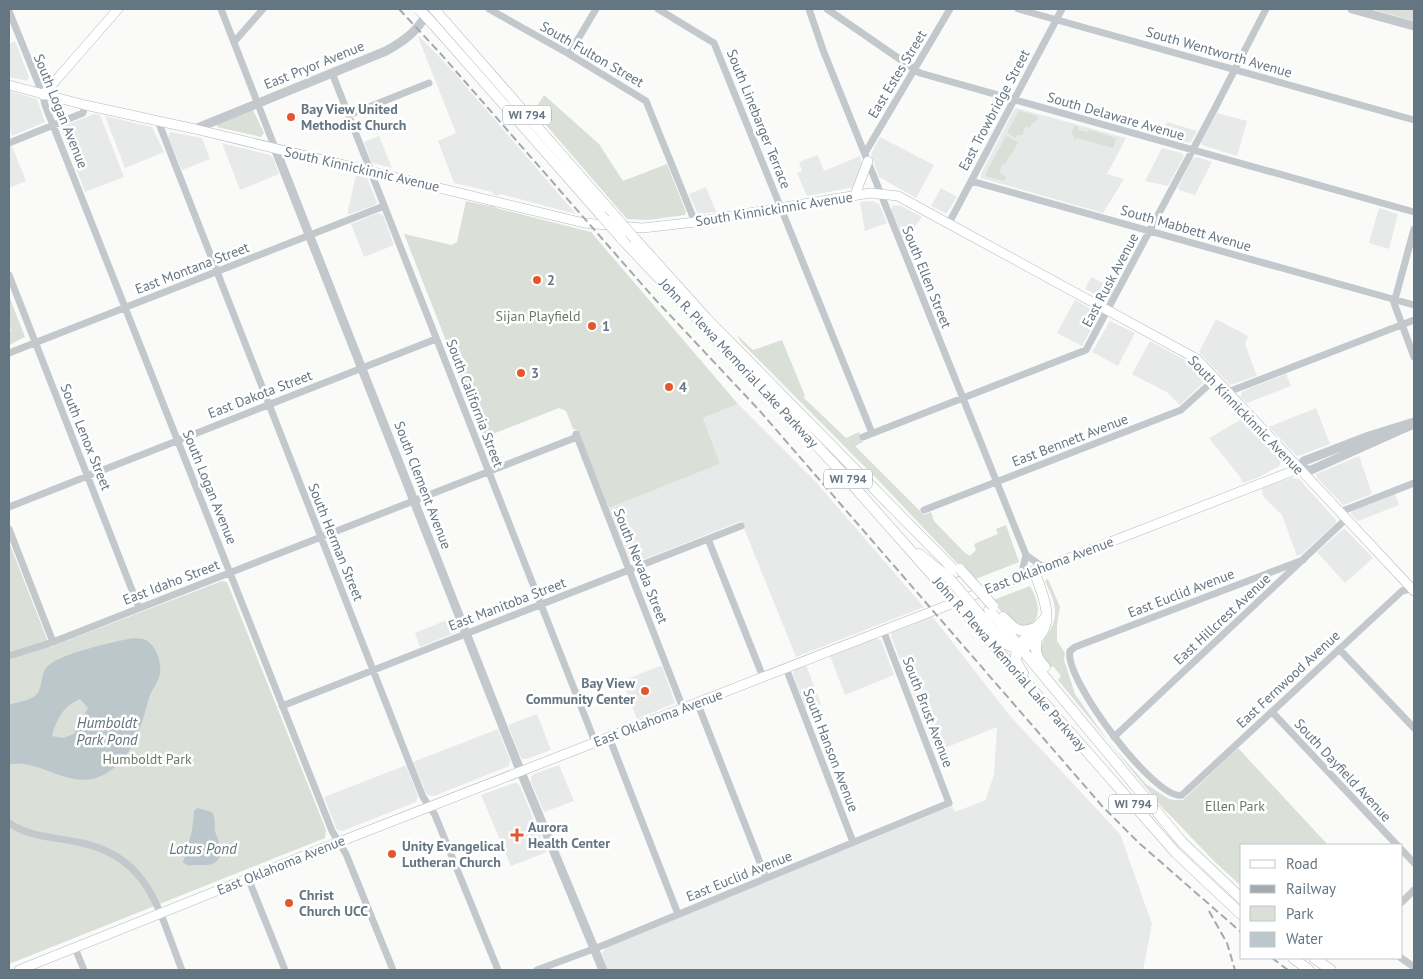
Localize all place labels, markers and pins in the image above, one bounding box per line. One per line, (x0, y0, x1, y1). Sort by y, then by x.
place label: Bay View United Methodist Church (301, 100, 406, 134)
marker: Bay View United Methodist Church (285, 111, 297, 123)
place label: 2 (547, 271, 555, 289)
marker: 2 (531, 274, 543, 286)
place label: 1 (602, 317, 610, 335)
marker: 1 (586, 320, 598, 332)
place label: 3 (531, 364, 539, 382)
marker: 3 (515, 367, 527, 379)
place label: 4 (679, 378, 687, 396)
marker: 4 (663, 381, 675, 393)
place label: Bay View Community Center (526, 674, 636, 708)
marker: Bay View Community Center (639, 685, 651, 697)
place label: Aurora Health Center (528, 818, 610, 852)
marker: Aurora Health Center (510, 828, 524, 842)
place label: Unity Evangelical Lutheran Church (402, 837, 506, 871)
marker: Unity Evangelical Lutheran Church (386, 848, 398, 860)
place label: Christ Church UCC (299, 886, 368, 920)
marker: Christ Church UCC (283, 897, 295, 909)

